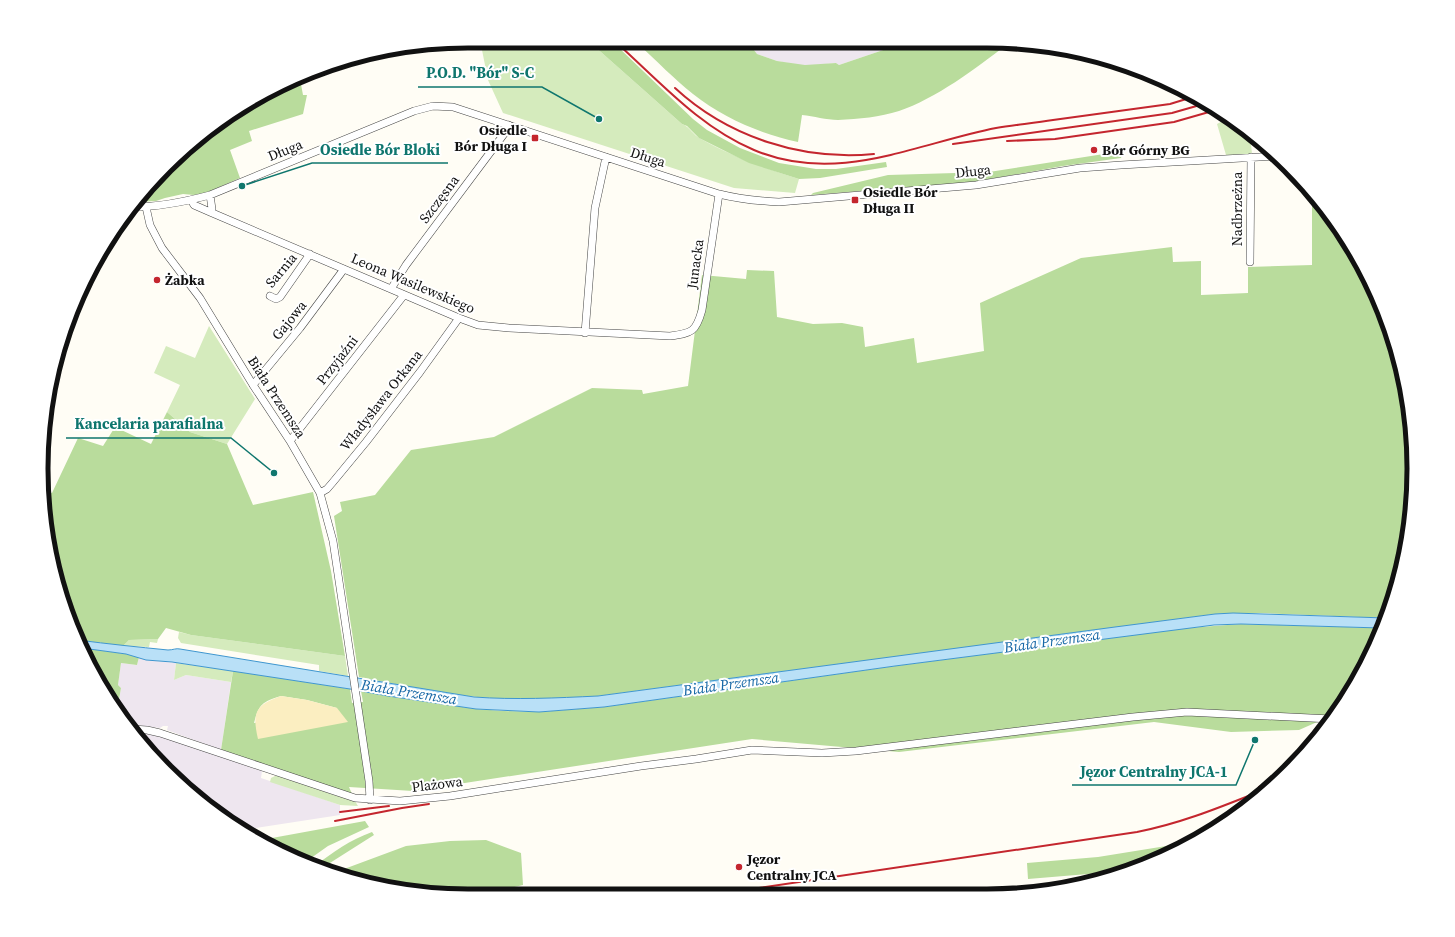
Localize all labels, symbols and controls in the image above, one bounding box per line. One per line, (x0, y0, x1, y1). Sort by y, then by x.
callout: P.O.D. "Bór" S-C (418, 60, 542, 87)
text: P.O.D. "Bór" S-C (426, 62, 534, 83)
place label: Osiedle Bór Długa I (454, 120, 527, 156)
marker: Osiedle Bór Długa I (530, 133, 540, 143)
street label: Długa (265, 134, 306, 166)
callout: Osiedle Bór Bloki (312, 136, 448, 163)
text: Osiedle Bór Bloki (320, 139, 440, 160)
place label: Bór Górny BG (1102, 140, 1190, 160)
street label: Długa (628, 142, 669, 172)
marker: Bór Górny BG (1089, 145, 1099, 155)
street label: Długa (954, 159, 993, 183)
street label: Szczęsna (414, 170, 464, 227)
street label: Nadbrzeżna (1227, 171, 1247, 246)
place label: Osiedle Bór Długa II (863, 182, 938, 218)
marker: Osiedle Bór Długa II (850, 195, 860, 205)
street label: Junacka (681, 237, 709, 291)
street label: Sarnia (261, 248, 302, 292)
street label: Leona Wasilewskiego (348, 248, 478, 318)
place label: Żabka (165, 270, 205, 290)
marker: Żabka (152, 275, 162, 285)
street label: Gajowa (267, 295, 312, 344)
street label: Przyjaźni (311, 331, 363, 389)
street label: Władysława Orkana (335, 345, 427, 455)
street label: Biała Przemsza (243, 352, 312, 443)
callout: Kancelaria parafialna (66, 411, 231, 438)
text: Kancelaria parafialna (74, 413, 225, 434)
water label: Biała Przemsza (1002, 623, 1101, 658)
water label: Biała Przemsza (681, 666, 780, 701)
water label: Biała Przemsza (359, 673, 459, 709)
callout: Jęzor Centralny JCA-1 (1072, 758, 1236, 785)
text: Jęzor Centralny JCA-1 (1079, 761, 1228, 782)
street label: Plażowa (410, 771, 464, 797)
place label: Jęzor Centralny JCA (746, 849, 837, 885)
marker: Jęzor Centralny JCA (734, 862, 744, 872)

